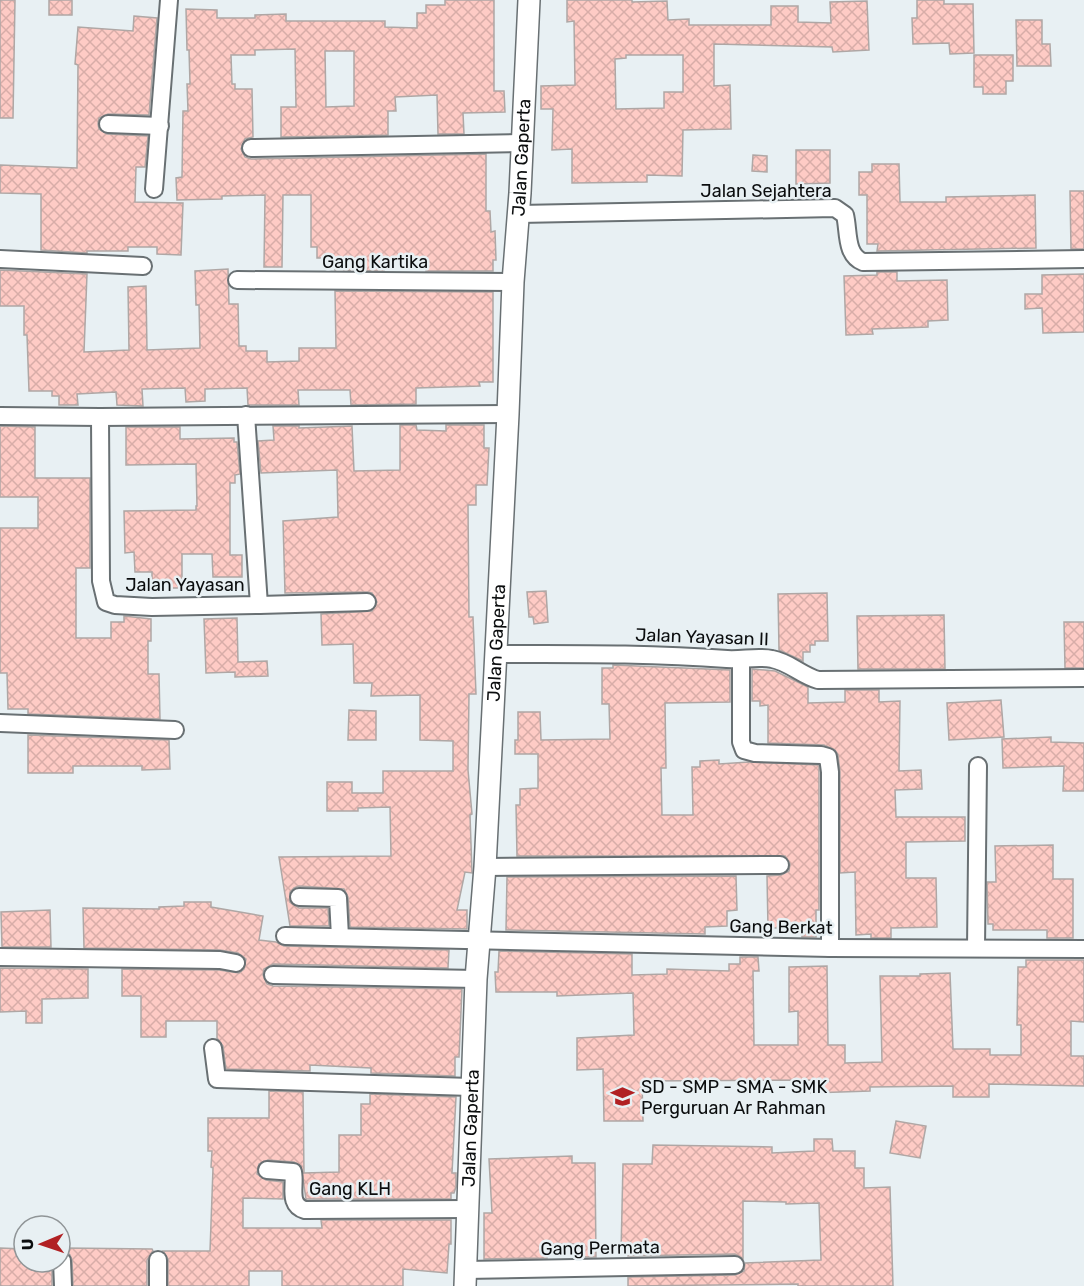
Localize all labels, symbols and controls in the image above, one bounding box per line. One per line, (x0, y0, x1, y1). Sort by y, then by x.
street label: Jalan Gaperta (507, 98, 535, 217)
street label: Jalan Sejahtera (700, 180, 832, 202)
street label: Gang Kartika (322, 251, 428, 273)
street label: Jalan Yayasan (125, 574, 245, 596)
street label: Jalan Gaperta (482, 583, 510, 702)
street label: Jalan Yayasan II (635, 624, 769, 650)
street label: Gang Berkat (729, 915, 833, 939)
street label: Jalan Gaperta (458, 1069, 484, 1187)
place label: SD - SMP - SMA - SMK Perguruan Ar Rahman (641, 1076, 827, 1119)
school or university icon: SD - SMP - SMA - SMK Perguruan Ar Rahman (610, 1084, 636, 1110)
street label: Gang KLH (309, 1178, 391, 1200)
north arrow (12, 1214, 72, 1274)
street label: Gang Permata (540, 1236, 660, 1260)
text: U (18, 1238, 37, 1251)

